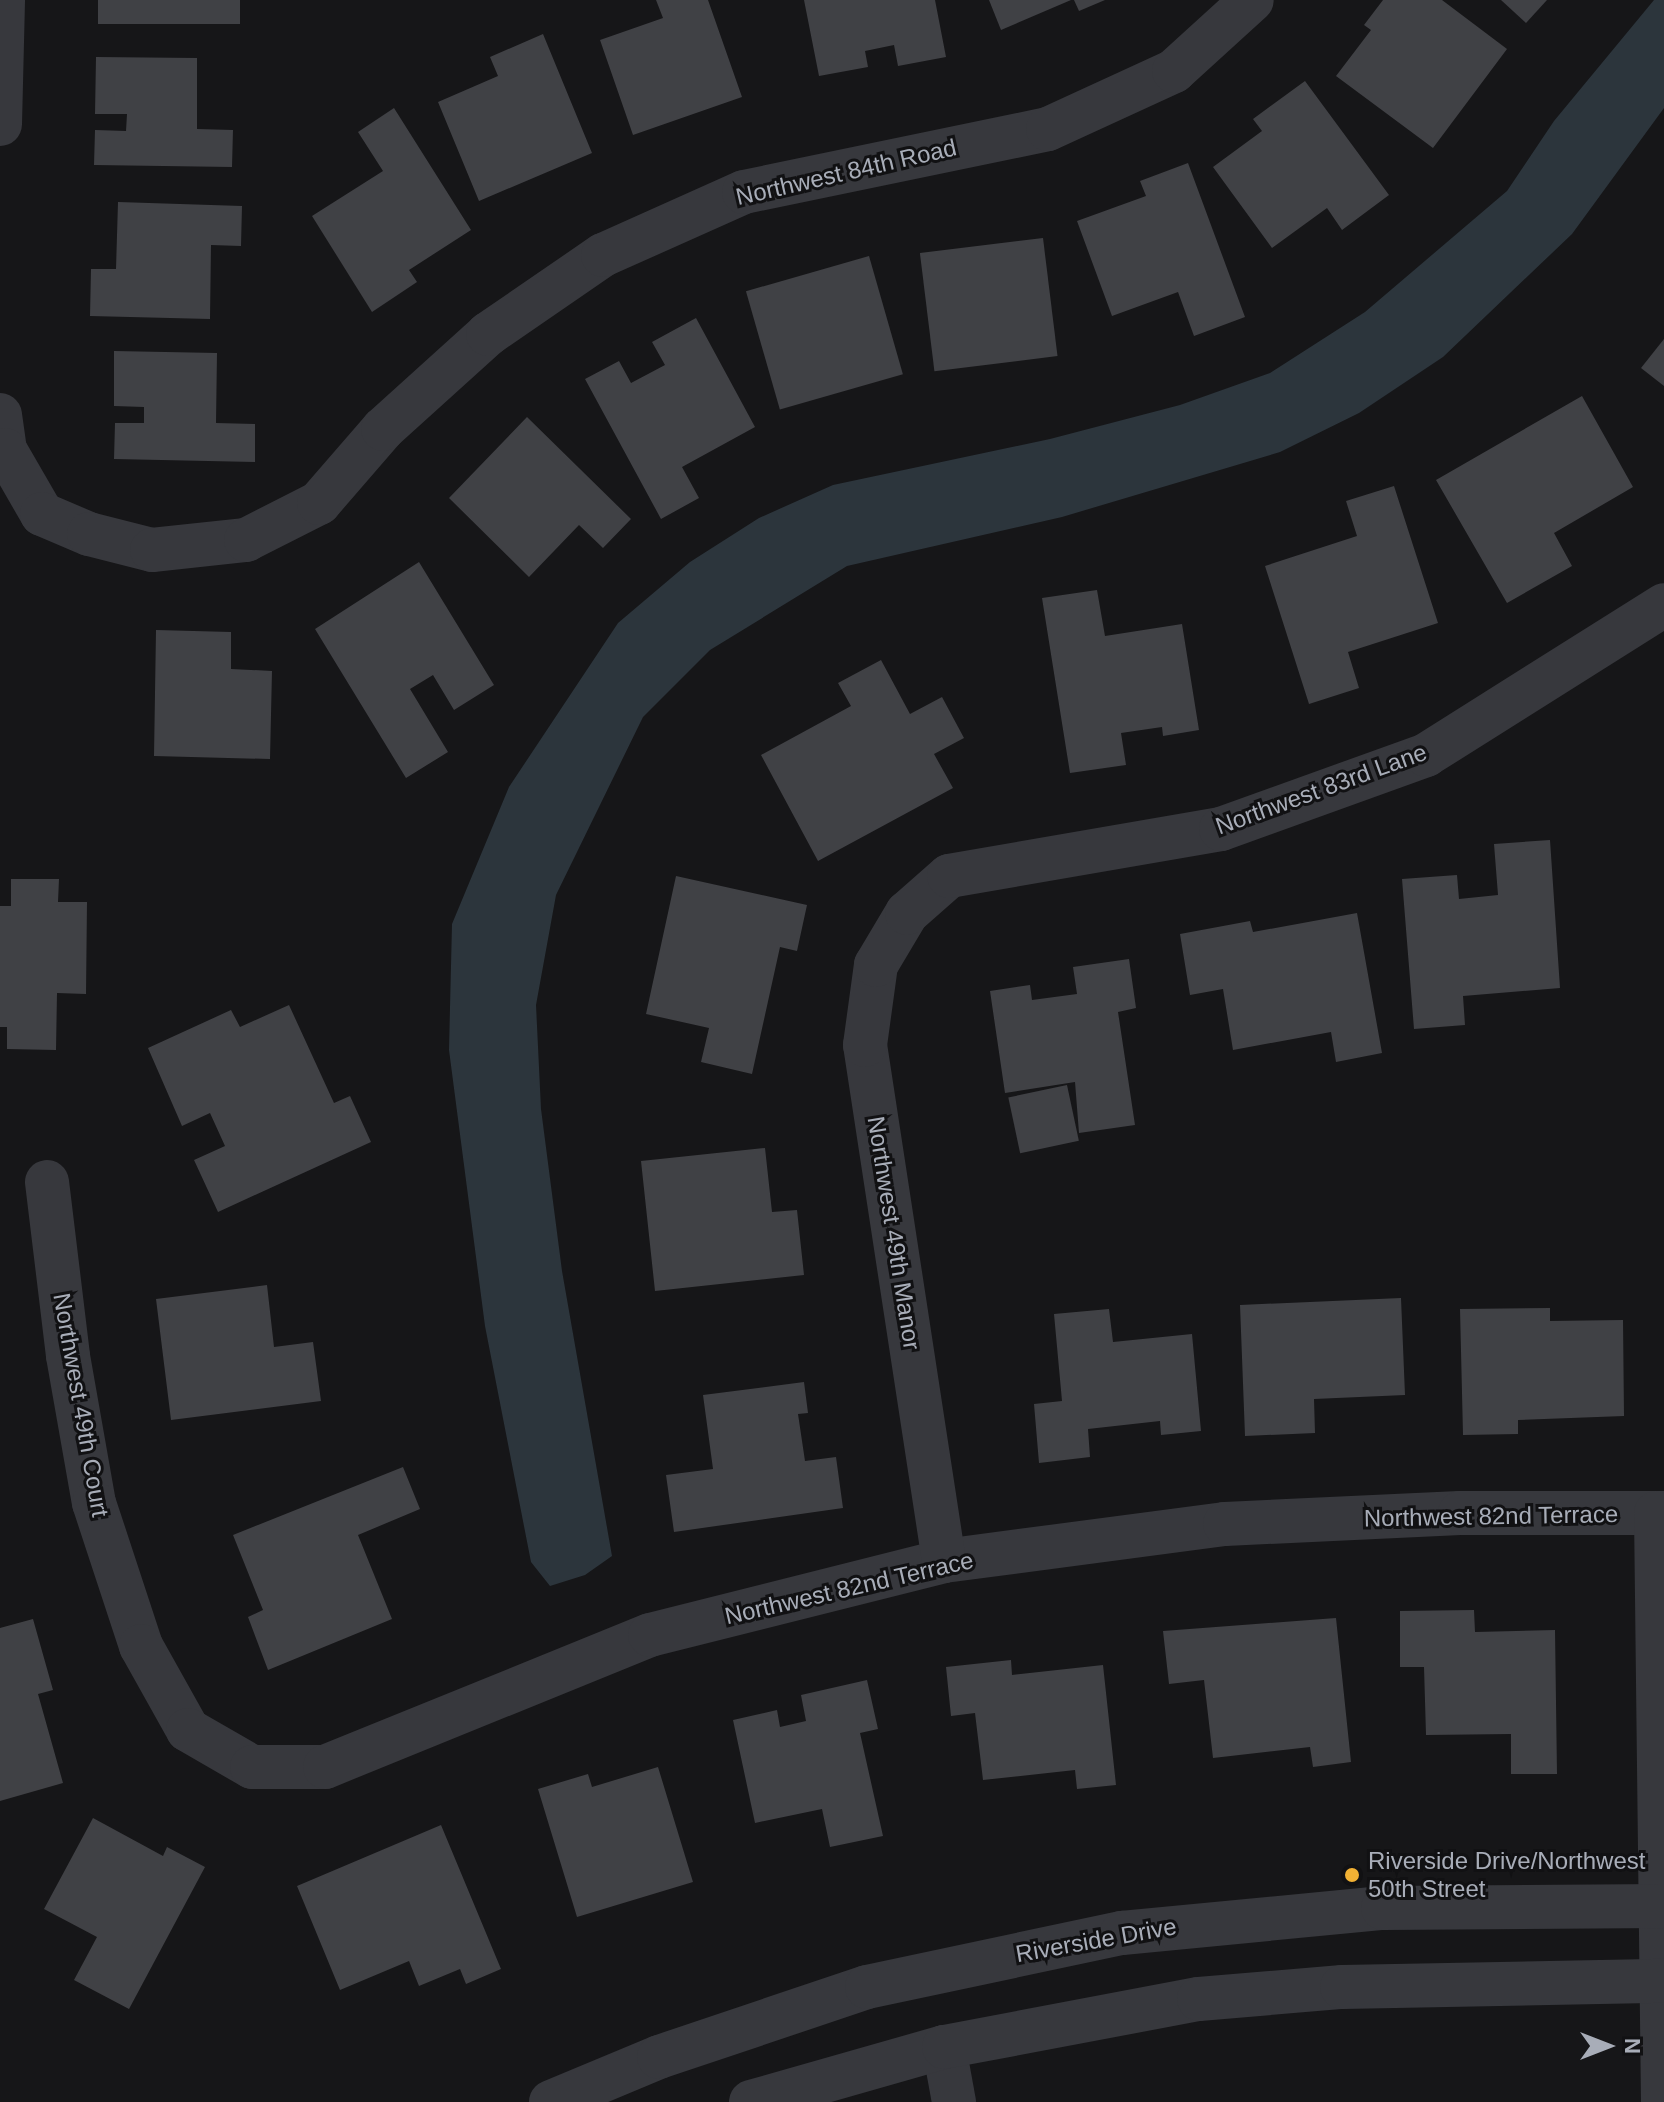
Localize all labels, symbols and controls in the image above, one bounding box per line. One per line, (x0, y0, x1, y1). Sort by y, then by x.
street label: Northwest 84th Road (733, 133, 959, 211)
street label: Northwest 83rd Lane (1211, 737, 1431, 841)
street label: Northwest 49th Manor (861, 1114, 927, 1352)
street label: Northwest 49th Court (47, 1291, 115, 1519)
street label: Northwest 82nd Terrace (1363, 1499, 1619, 1533)
street label: Northwest 82nd Terrace (722, 1545, 976, 1631)
place label: Riverside Drive/Northwest 50th Street (1368, 1847, 1645, 1903)
marker: Riverside Drive/Northwest 50th Street (1343, 1866, 1361, 1884)
street label: Riverside Drive (1013, 1912, 1179, 1968)
north arrow (1568, 2006, 1648, 2086)
text: N (1620, 2038, 1645, 2054)

